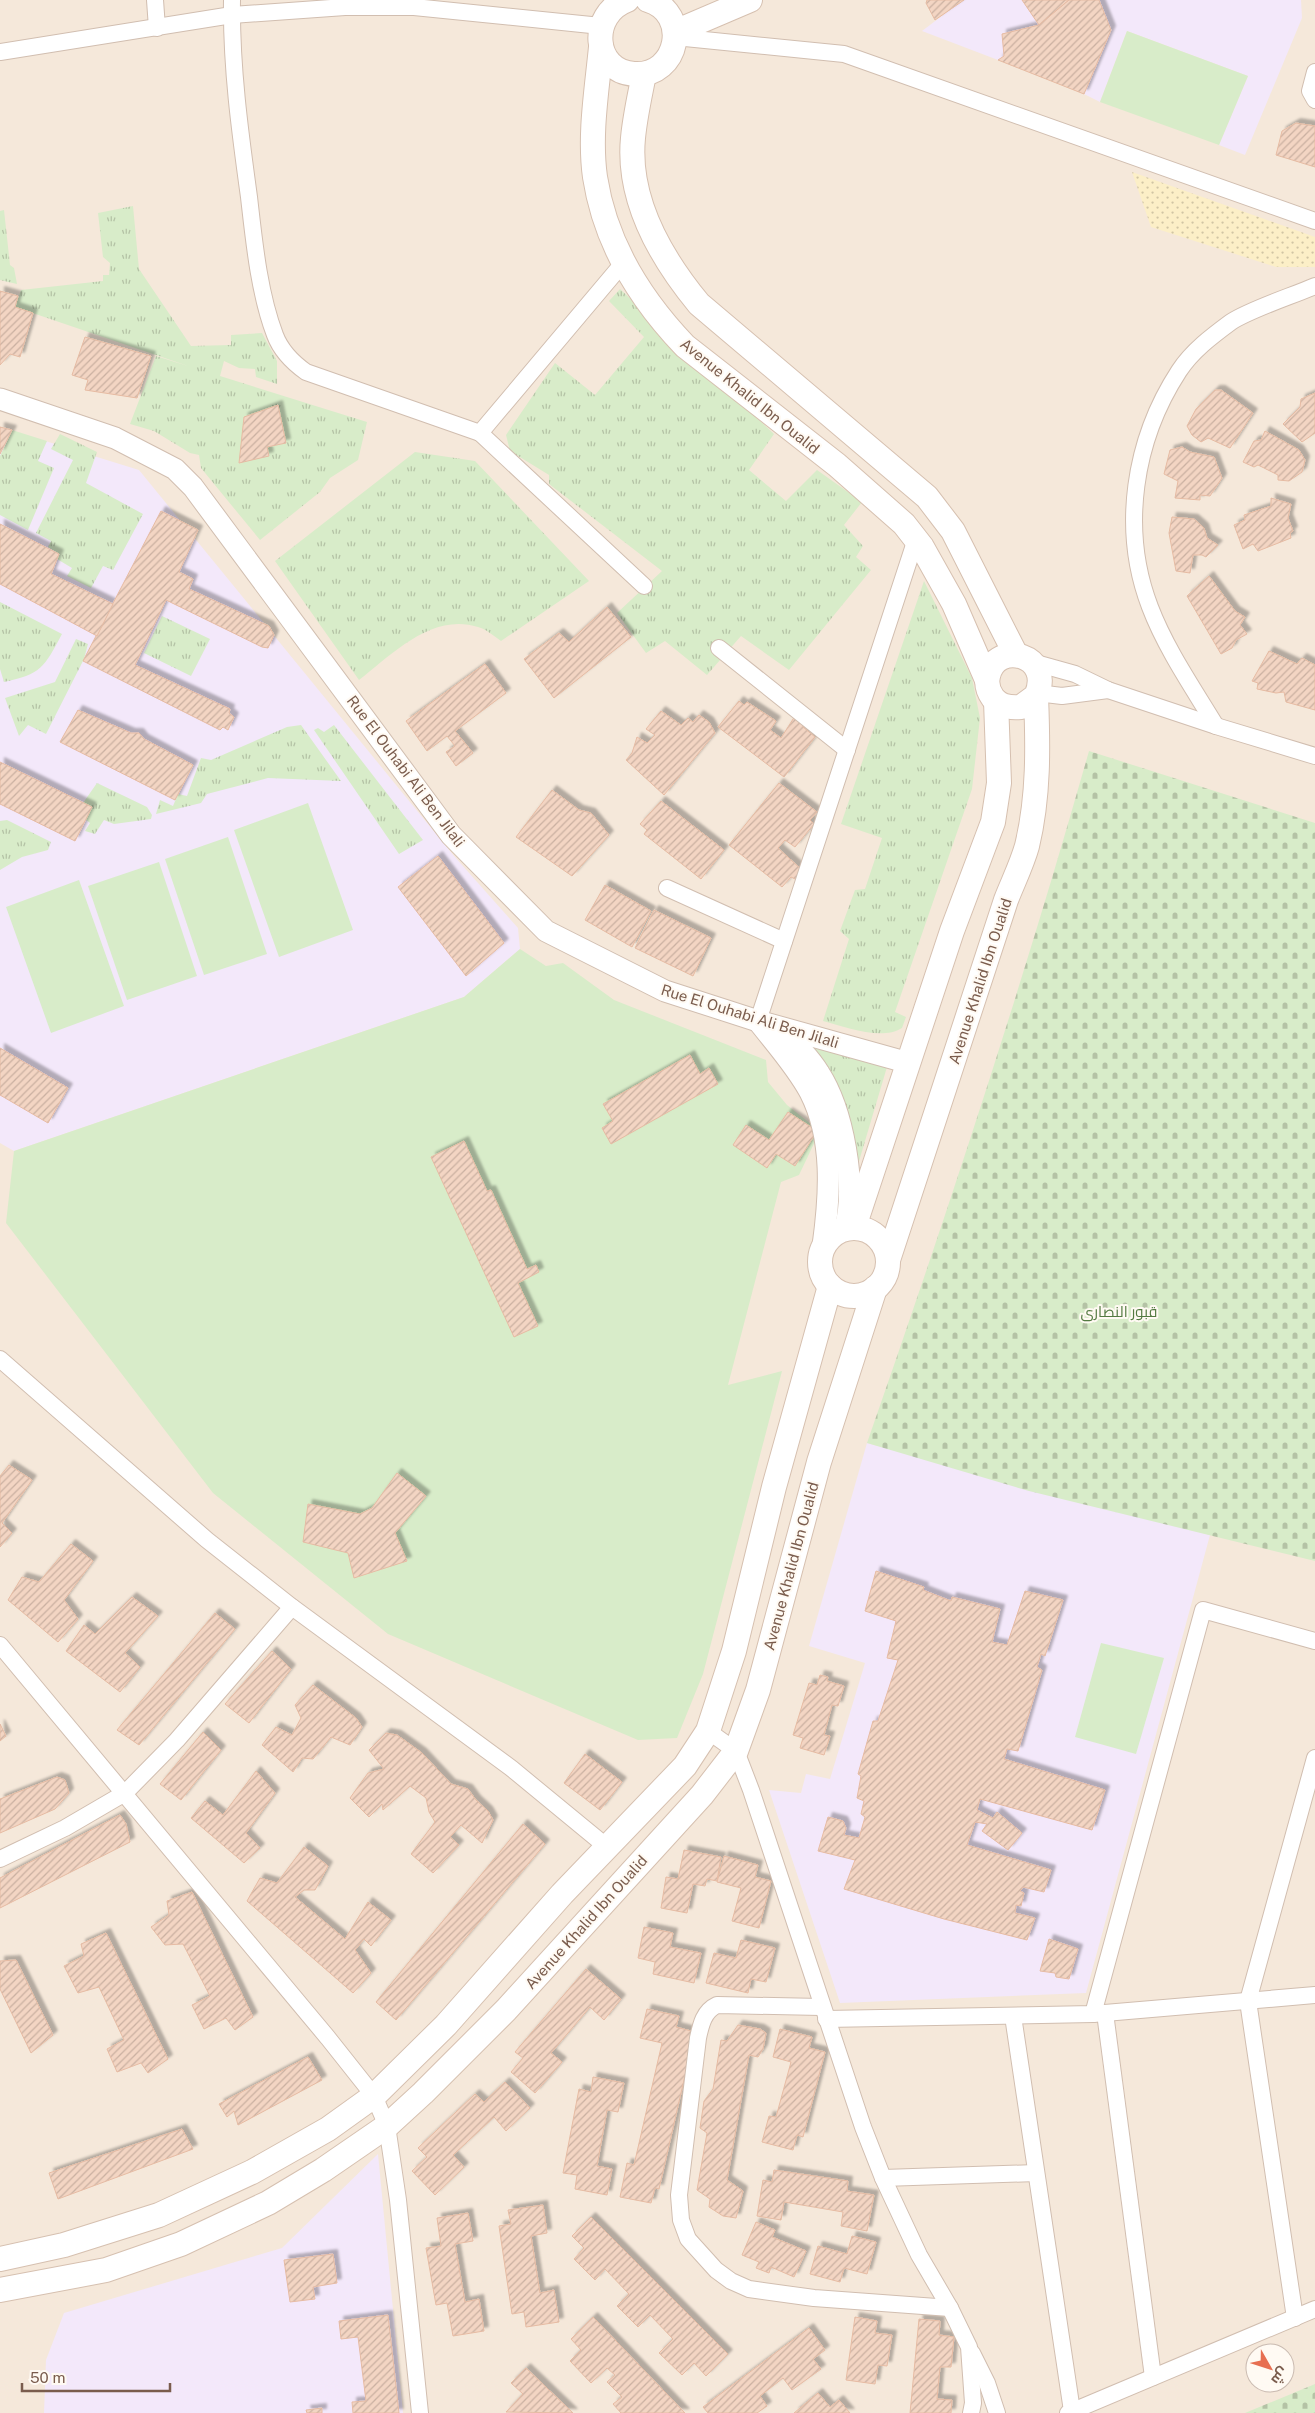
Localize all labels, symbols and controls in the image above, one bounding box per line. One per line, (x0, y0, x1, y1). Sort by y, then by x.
street label: Avenue Khalid Ibn Oualid (677, 335, 823, 457)
street label: Rue El Ouhabi Ali Ben Jilali (344, 692, 468, 850)
street label: Avenue Khalid Ibn Oualid (945, 896, 1015, 1066)
street label: Rue El Ouhabi Ali Ben Jilali (659, 981, 841, 1051)
park label: قبور النصارى (1081, 1303, 1157, 1322)
street label: Avenue Khalid Ibn Oualid (760, 1480, 822, 1652)
street label: Avenue Khalid Ibn Oualid (522, 1852, 650, 1992)
north arrow (1245, 2343, 1295, 2393)
scale bar (22, 2360, 170, 2392)
text: ش (1267, 2364, 1292, 2388)
text: 50 m (30, 2369, 65, 2386)

